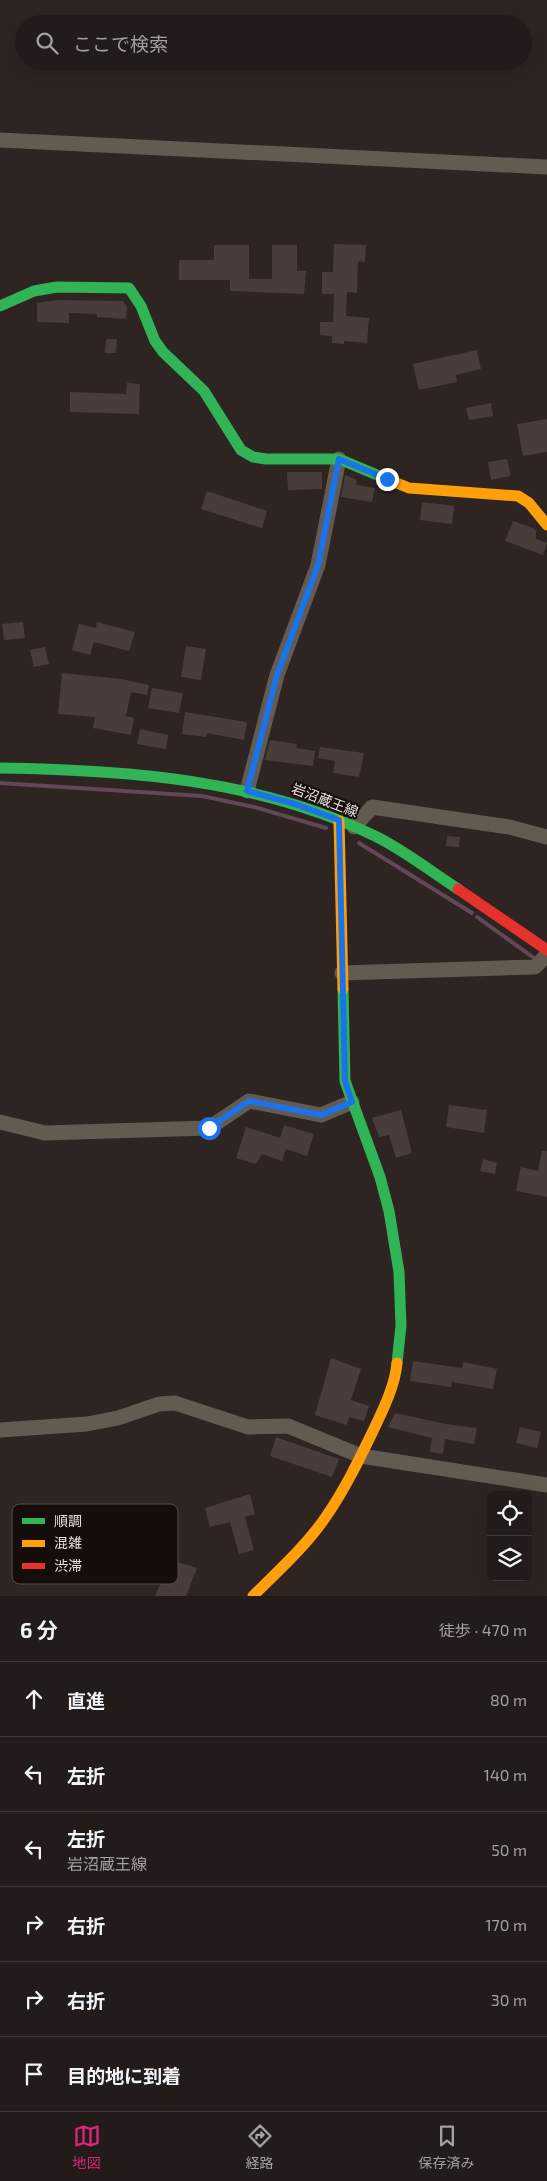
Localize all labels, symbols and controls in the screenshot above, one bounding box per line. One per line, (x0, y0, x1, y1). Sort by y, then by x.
search box (15, 15, 532, 70)
icon: search (33, 29, 61, 57)
text: ここで検索 (73, 32, 168, 55)
route end (376, 468, 399, 491)
street label: 岩沼蔵王線 (289, 779, 361, 820)
route start (198, 1117, 221, 1140)
map controls (487, 1491, 532, 1581)
button: locate (487, 1491, 532, 1536)
legend (12, 1504, 178, 1584)
text: 順調 (54, 1512, 82, 1529)
text: 混雑 (54, 1534, 82, 1551)
button: layers (487, 1536, 532, 1581)
text: 渋滞 (54, 1557, 82, 1574)
text: 6 分 (20, 1617, 58, 1642)
text: 徒歩 · 470 m (439, 1620, 527, 1639)
icon: ahead (20, 1685, 48, 1713)
text: 直進 (67, 1689, 105, 1712)
text: 80 m (490, 1690, 527, 1709)
icon: left (20, 1760, 48, 1788)
text: 左折 (67, 1764, 105, 1787)
text: 140 m (484, 1765, 527, 1784)
text: 左折 (67, 1827, 105, 1850)
icon: left (20, 1835, 48, 1863)
text: 50 m (491, 1840, 527, 1859)
text: 岩沼蔵王線 (67, 1854, 147, 1873)
icon: right (20, 1910, 48, 1938)
text: 右折 (67, 1914, 105, 1937)
text: 170 m (485, 1915, 527, 1934)
icon: right (20, 1985, 48, 2013)
text: 右折 (67, 1989, 105, 2012)
text: 30 m (491, 1990, 527, 2009)
icon: arrive (20, 2060, 48, 2088)
text: 目的地に到着 (67, 2064, 181, 2087)
tab: 地図 (73, 2122, 101, 2172)
tab: 経路 (246, 2122, 274, 2172)
tab: 保存済み (419, 2122, 475, 2172)

